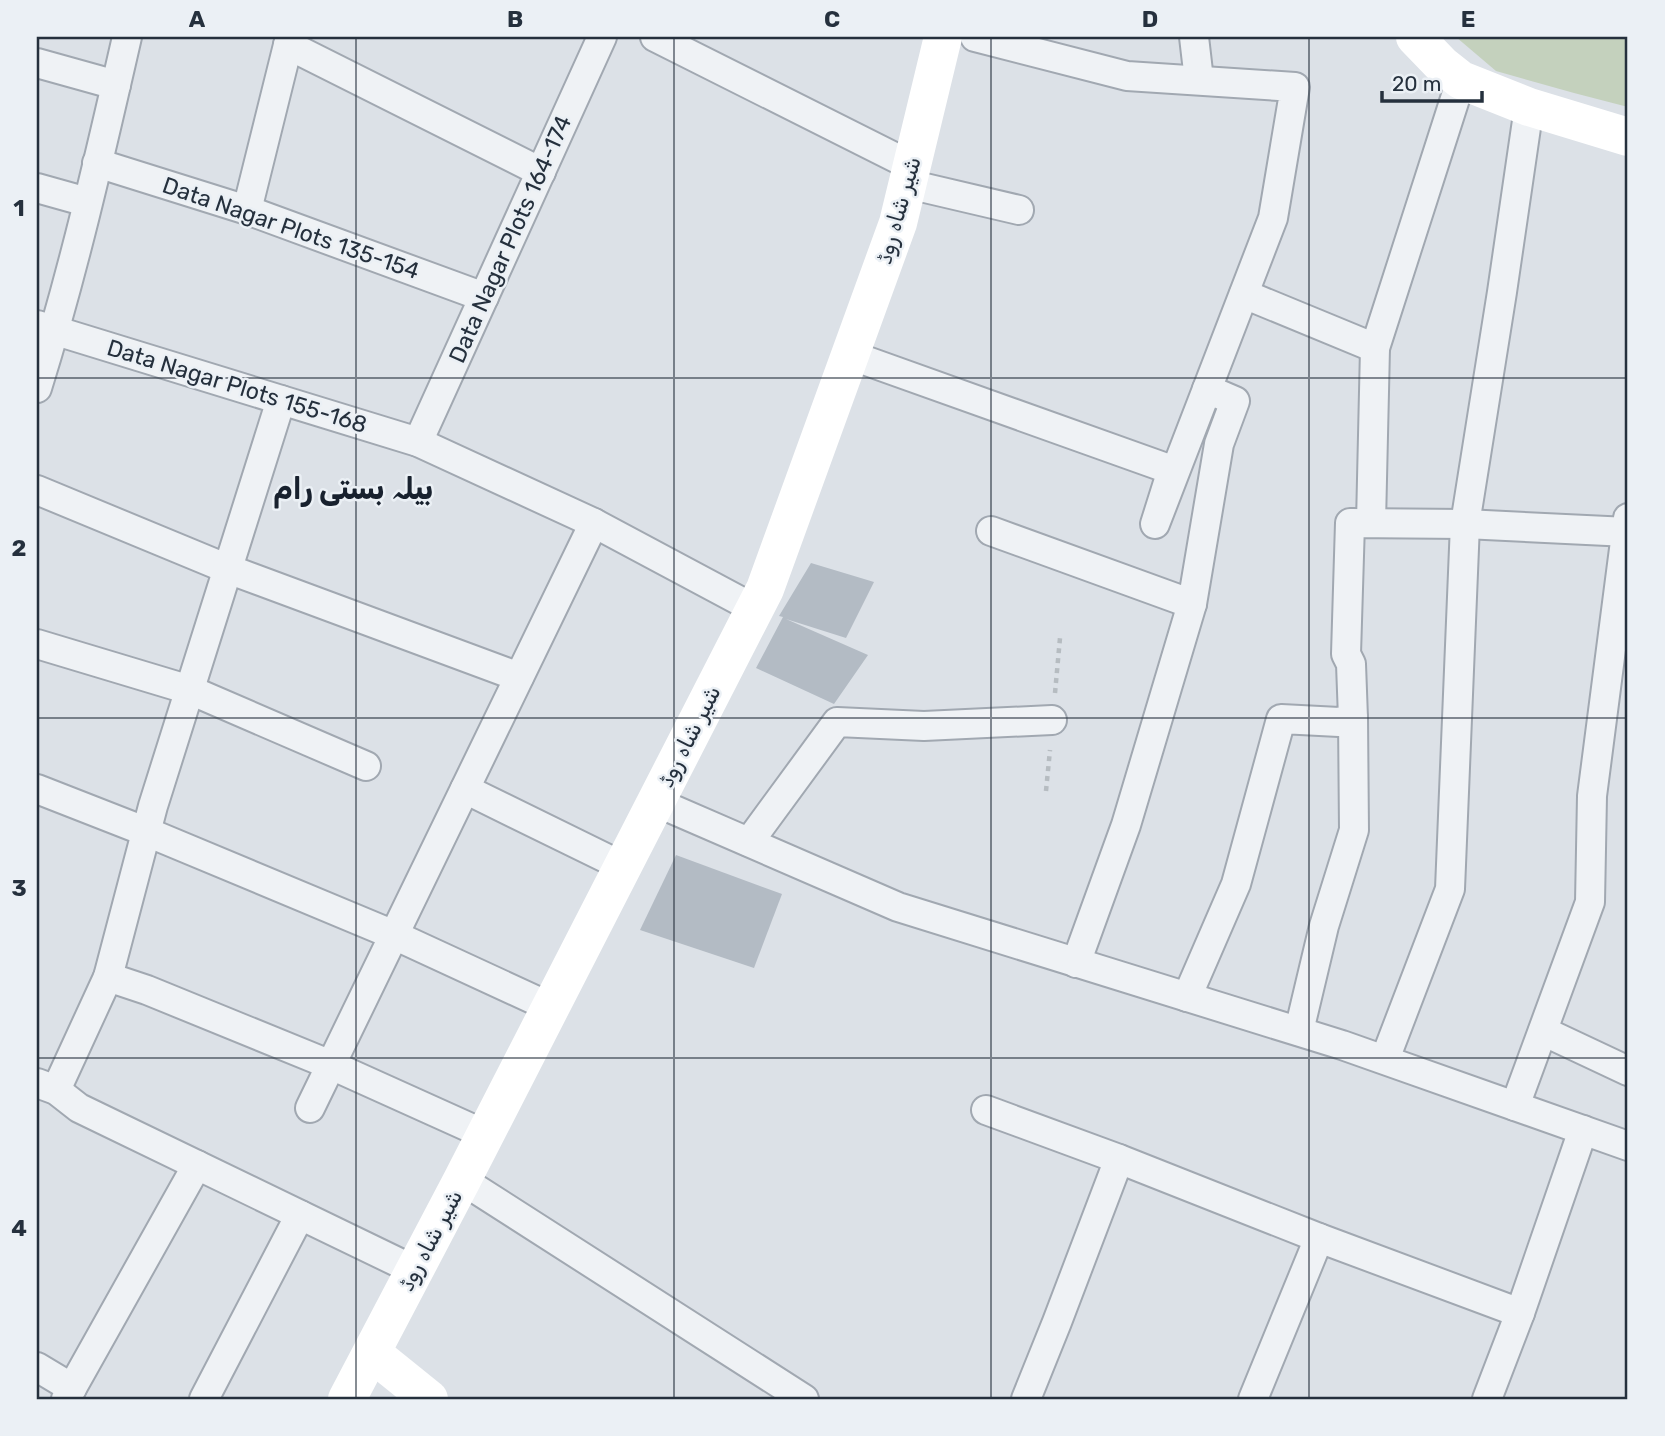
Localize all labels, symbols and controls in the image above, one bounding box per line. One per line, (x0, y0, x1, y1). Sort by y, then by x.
text: A (189, 5, 206, 33)
text: B (507, 5, 523, 33)
text: C (824, 5, 840, 33)
text: D (1142, 5, 1158, 33)
text: E (1461, 5, 1475, 33)
scale bar (1382, 60, 1481, 104)
text: 20 m (1392, 71, 1441, 96)
street label: Data Nagar Plots 164-174 (443, 111, 577, 367)
street label: شیر شاہ روڈ (869, 153, 927, 267)
street label: Data Nagar Plots 135-154 (159, 171, 423, 285)
text: 1 (13, 194, 25, 222)
street label: Data Nagar Plots 155-168 (104, 333, 370, 439)
district label: بیلہ بستی رام (273, 471, 433, 509)
text: 2 (12, 534, 26, 562)
street label: شیر شاہ روڈ (651, 680, 727, 792)
text: 3 (11, 874, 27, 902)
street label: شیر شاہ روڈ (392, 1185, 468, 1295)
text: 4 (11, 1214, 27, 1242)

